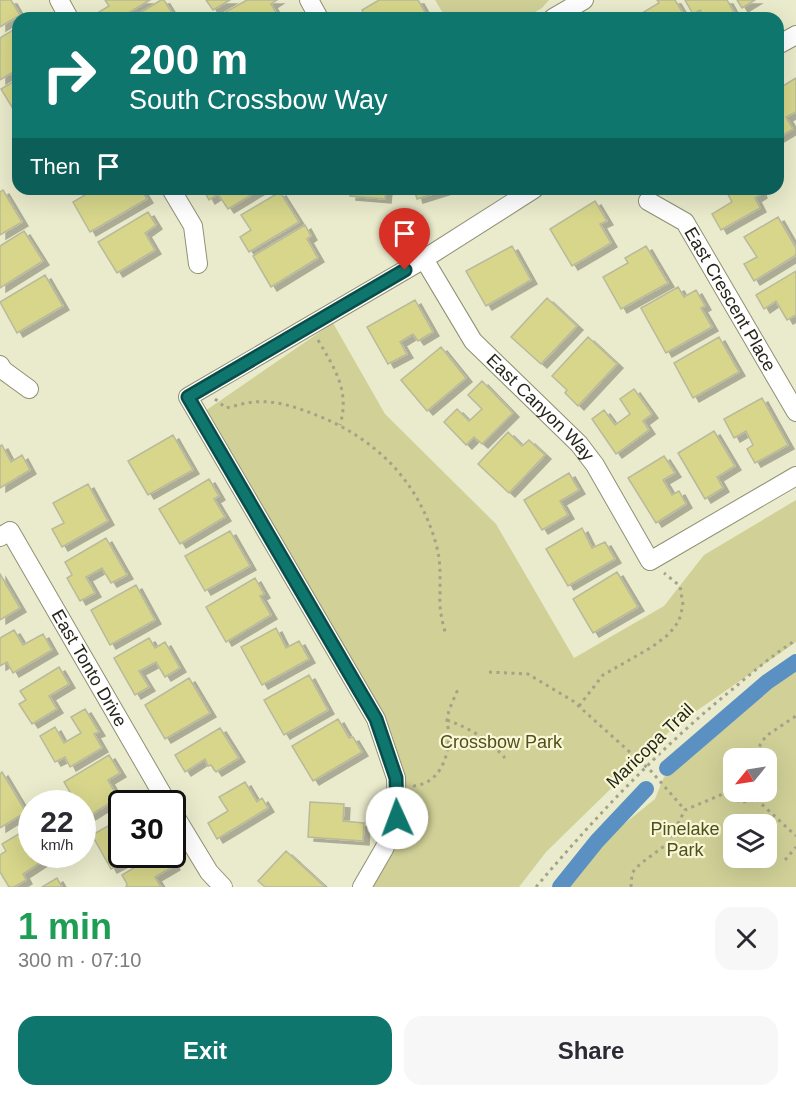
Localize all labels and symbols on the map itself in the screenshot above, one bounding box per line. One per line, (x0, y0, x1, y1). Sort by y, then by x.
pin (379, 208, 430, 270)
street label: East Crescent Place (680, 224, 780, 375)
street label: East Canyon Way (482, 350, 598, 465)
street label: East Tonto Drive (48, 606, 131, 730)
street label: Maricopa Trail (602, 700, 698, 792)
park label: Crossbow Park (440, 732, 563, 752)
north arrow (723, 748, 777, 802)
position arrow (365, 786, 429, 850)
speed limit sign: 30 (108, 790, 186, 868)
park label: Pinelake Park (650, 819, 720, 860)

